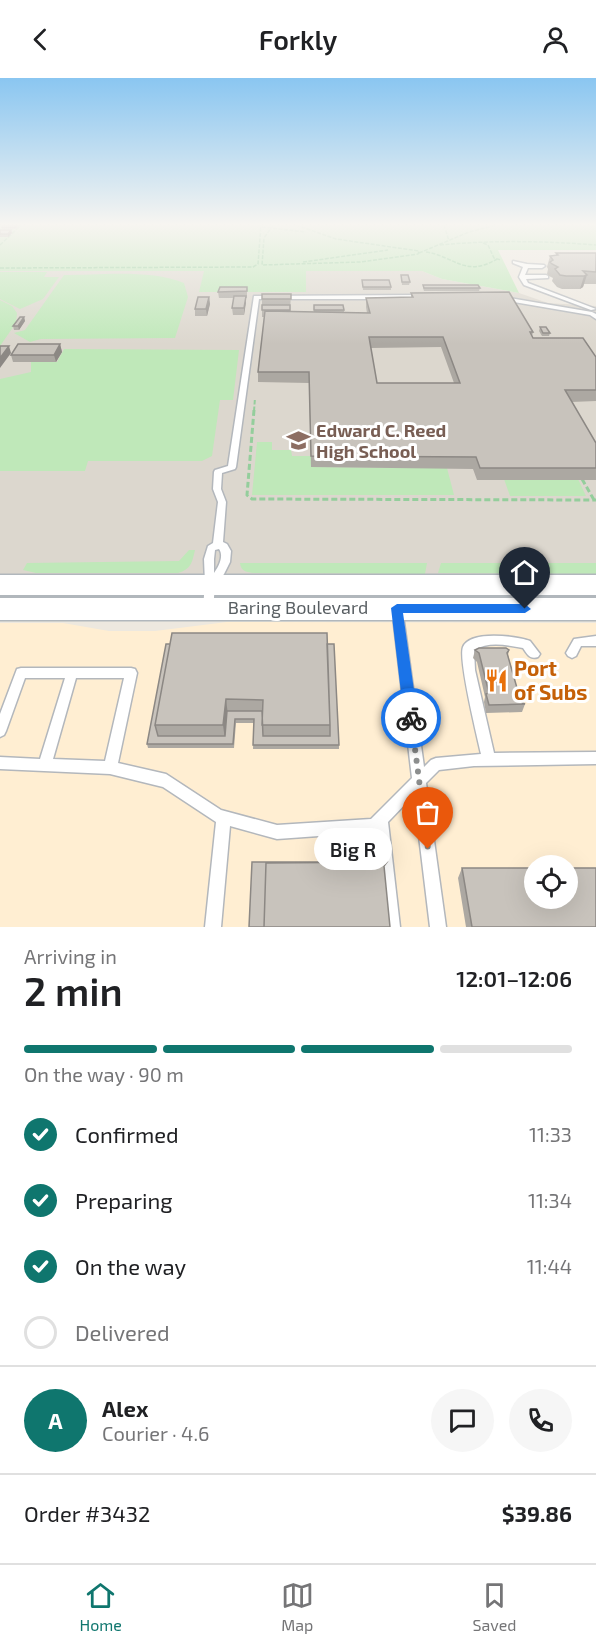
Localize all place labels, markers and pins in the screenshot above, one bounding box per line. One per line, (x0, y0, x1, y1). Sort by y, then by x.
place label: Edward C. Reed High School (316, 419, 446, 462)
school or university icon: Edward C. Reed High School (285, 428, 311, 454)
pin (499, 547, 550, 609)
place label: Port of Subs (514, 655, 587, 704)
restaurant icon: Port of Subs (483, 668, 509, 694)
pin (402, 787, 453, 849)
callout: Big R (314, 828, 392, 870)

